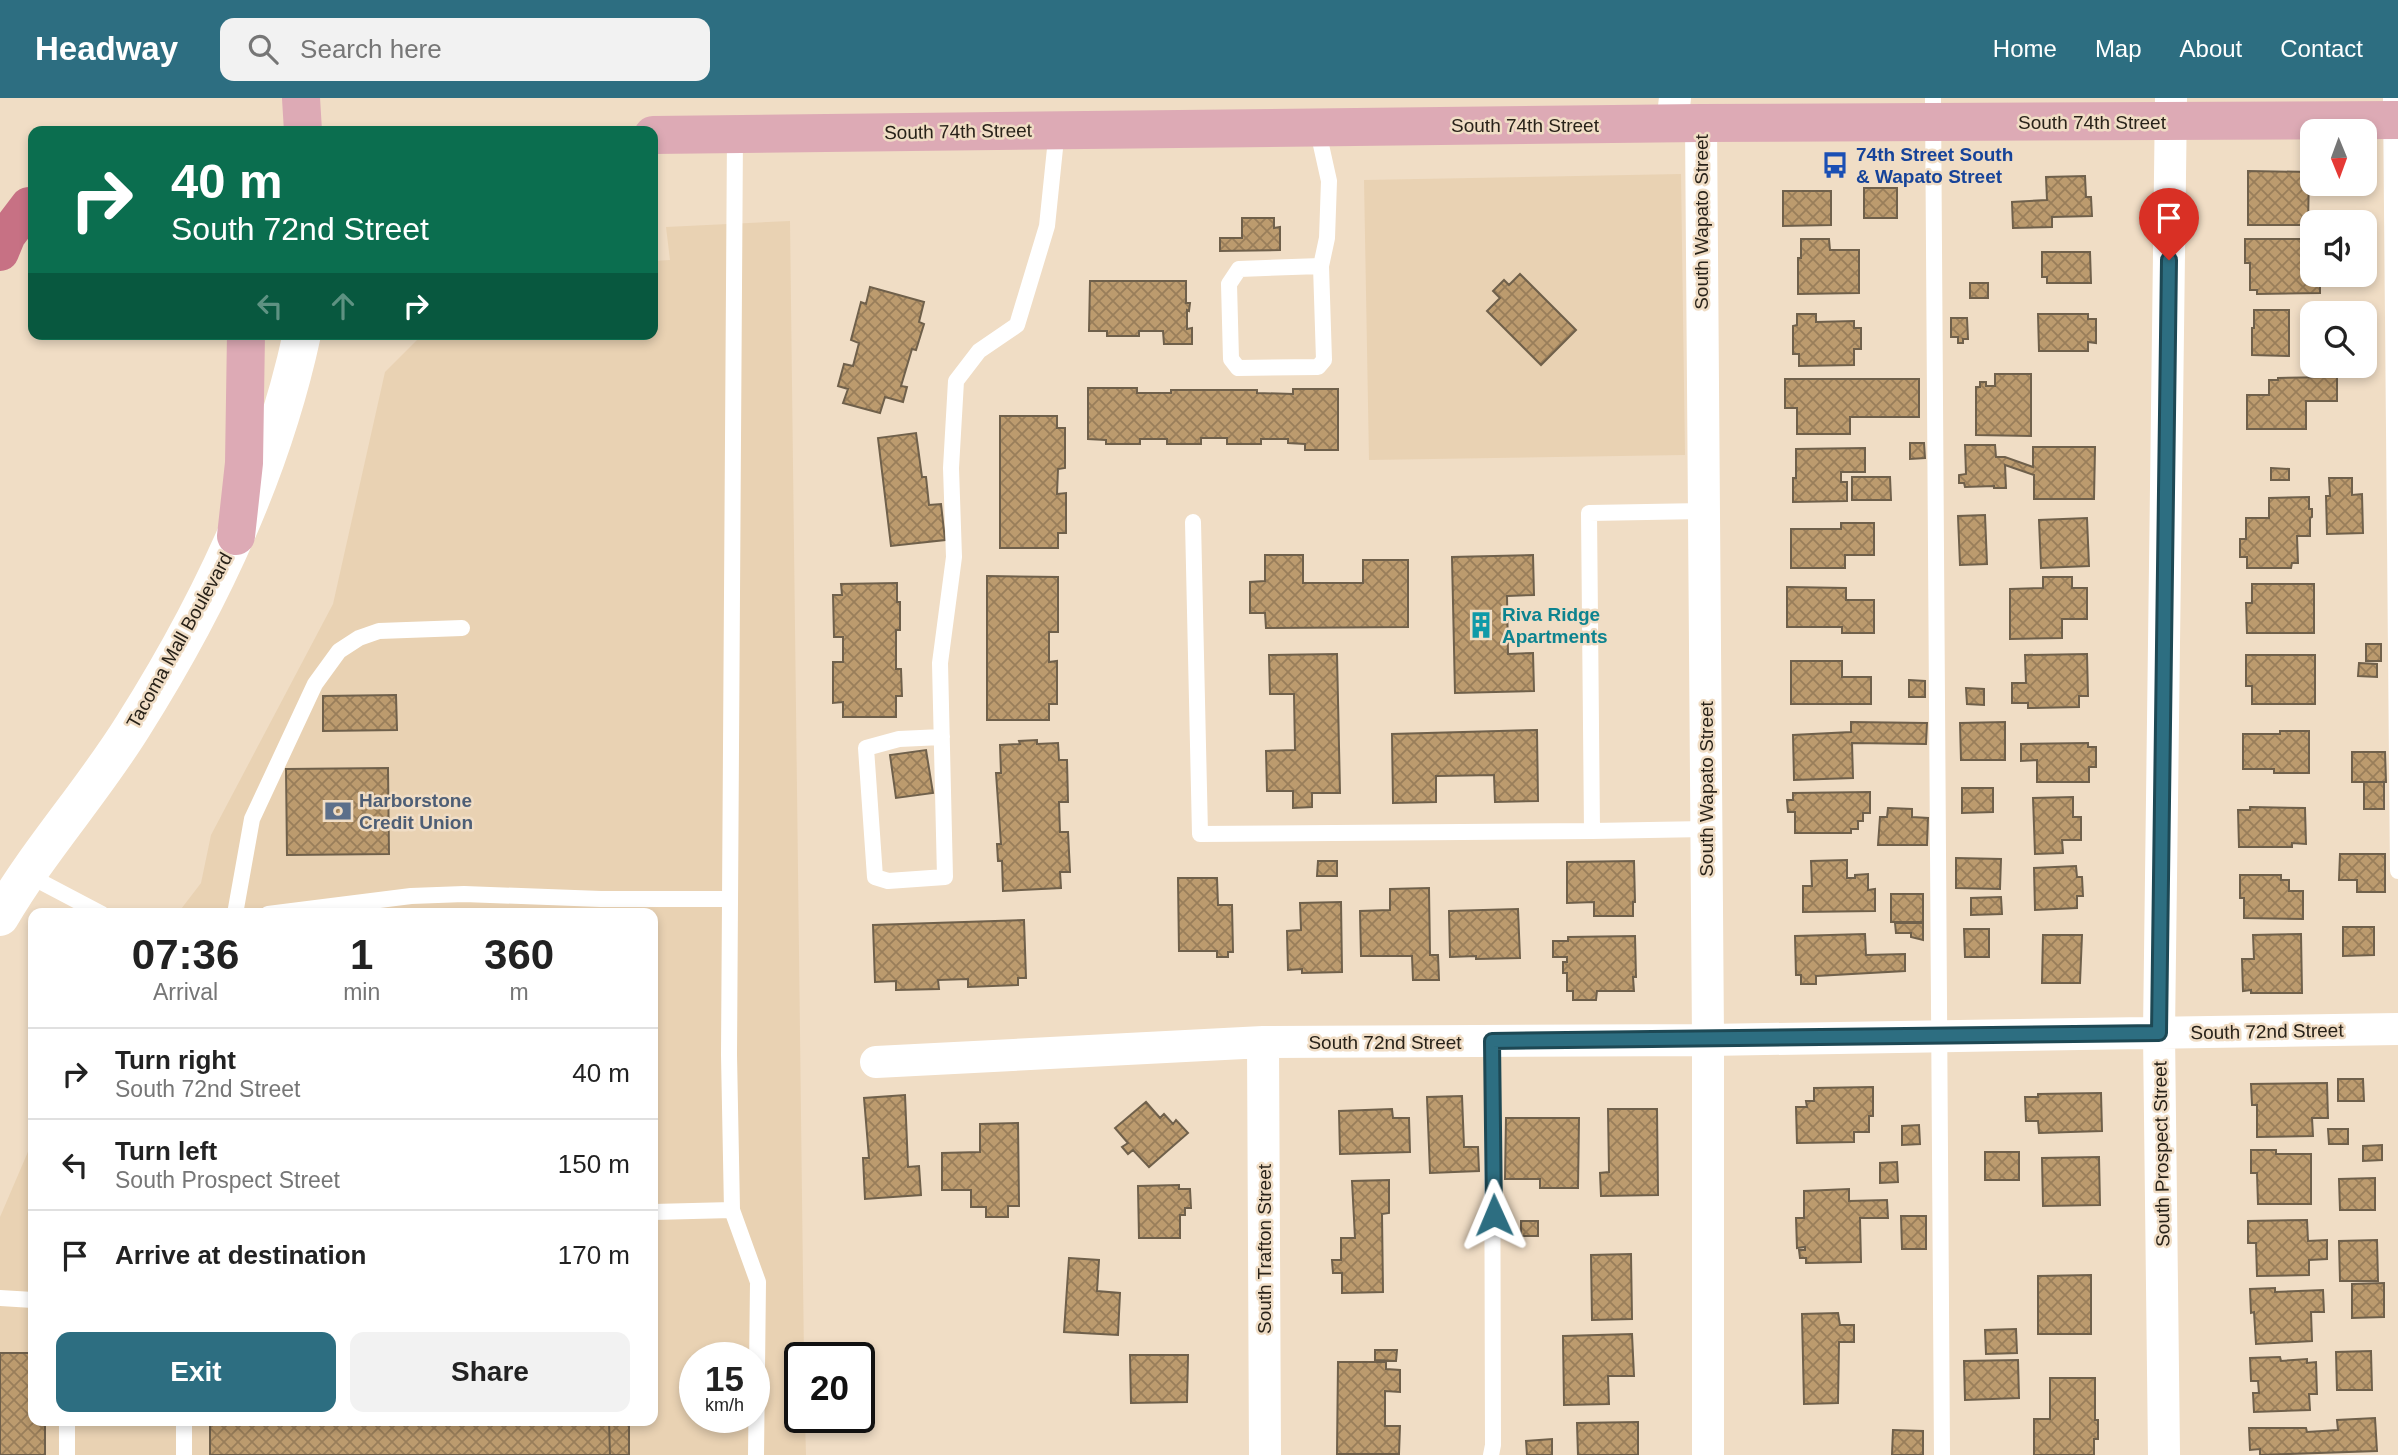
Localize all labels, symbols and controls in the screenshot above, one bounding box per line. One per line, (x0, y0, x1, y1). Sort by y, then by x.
search box (220, 18, 710, 81)
text: Headway (35, 30, 178, 67)
icon: search (244, 30, 282, 68)
text: Search here (300, 34, 442, 64)
text: Home (1993, 35, 2057, 62)
text: Map (2095, 35, 2142, 62)
text: About (2180, 35, 2242, 62)
text: Contact (2280, 35, 2363, 62)
street label: South 74th Street (2018, 112, 2167, 133)
street label: South 74th Street (1451, 115, 1600, 136)
north arrow (2300, 119, 2376, 196)
map controls (2300, 119, 2377, 378)
street label: South 74th Street (884, 120, 1033, 143)
street label: South Wapato Street (1691, 133, 1712, 310)
place label: 74th Street South & Wapato Street (1856, 144, 2013, 187)
bus stop icon: 74th Street South & Wapato Street (1820, 150, 1850, 180)
icon: right (56, 154, 147, 245)
text: 40 m (171, 154, 283, 208)
pin (2139, 188, 2199, 260)
icon: arrive (2150, 199, 2188, 237)
button: sound (2300, 210, 2377, 287)
text: South 72nd Street (171, 211, 429, 247)
icon: left (251, 287, 289, 325)
icon: ahead (324, 287, 362, 325)
icon: right (397, 287, 435, 325)
button: search (2300, 301, 2377, 378)
street label: Tacoma Mall Boulevard (122, 549, 236, 732)
place label: Riva Ridge Apartments (1502, 604, 1608, 647)
building icon: Riva Ridge Apartments (1466, 610, 1496, 640)
street label: South Wapato Street (1696, 700, 1717, 877)
place label: Harborstone Credit Union (359, 790, 473, 833)
bank icon: Harborstone Credit Union (323, 796, 353, 826)
text: 07:36 (132, 931, 239, 978)
text: 1 (350, 931, 373, 978)
text: 360 (484, 931, 554, 978)
text: Arrival (153, 979, 218, 1005)
text: min (343, 979, 380, 1005)
text: m (510, 979, 529, 1005)
street label: South 72nd Street (2190, 1020, 2344, 1043)
street label: South 72nd Street (1308, 1032, 1462, 1053)
text: Turn right (115, 1045, 236, 1075)
icon: right (56, 1055, 94, 1093)
text: 40 m (572, 1058, 630, 1088)
street label: South Prospect Street (2149, 1060, 2174, 1247)
text: South 72nd Street (115, 1076, 300, 1102)
text: Turn left (115, 1136, 217, 1166)
icon: left (56, 1146, 94, 1184)
text: 150 m (558, 1149, 630, 1179)
street label: South Trafton Street (1254, 1163, 1275, 1334)
text: South Prospect Street (115, 1167, 340, 1193)
position arrow (1457, 1178, 1531, 1252)
icon: arrive (56, 1237, 94, 1275)
text: Arrive at destination (115, 1240, 366, 1270)
text: 170 m (558, 1240, 630, 1270)
button: Exit (56, 1332, 336, 1412)
button: Share (350, 1332, 630, 1412)
speed limit sign: 20 (784, 1342, 875, 1433)
text: 15 (705, 1359, 744, 1398)
text: km/h (705, 1395, 744, 1415)

